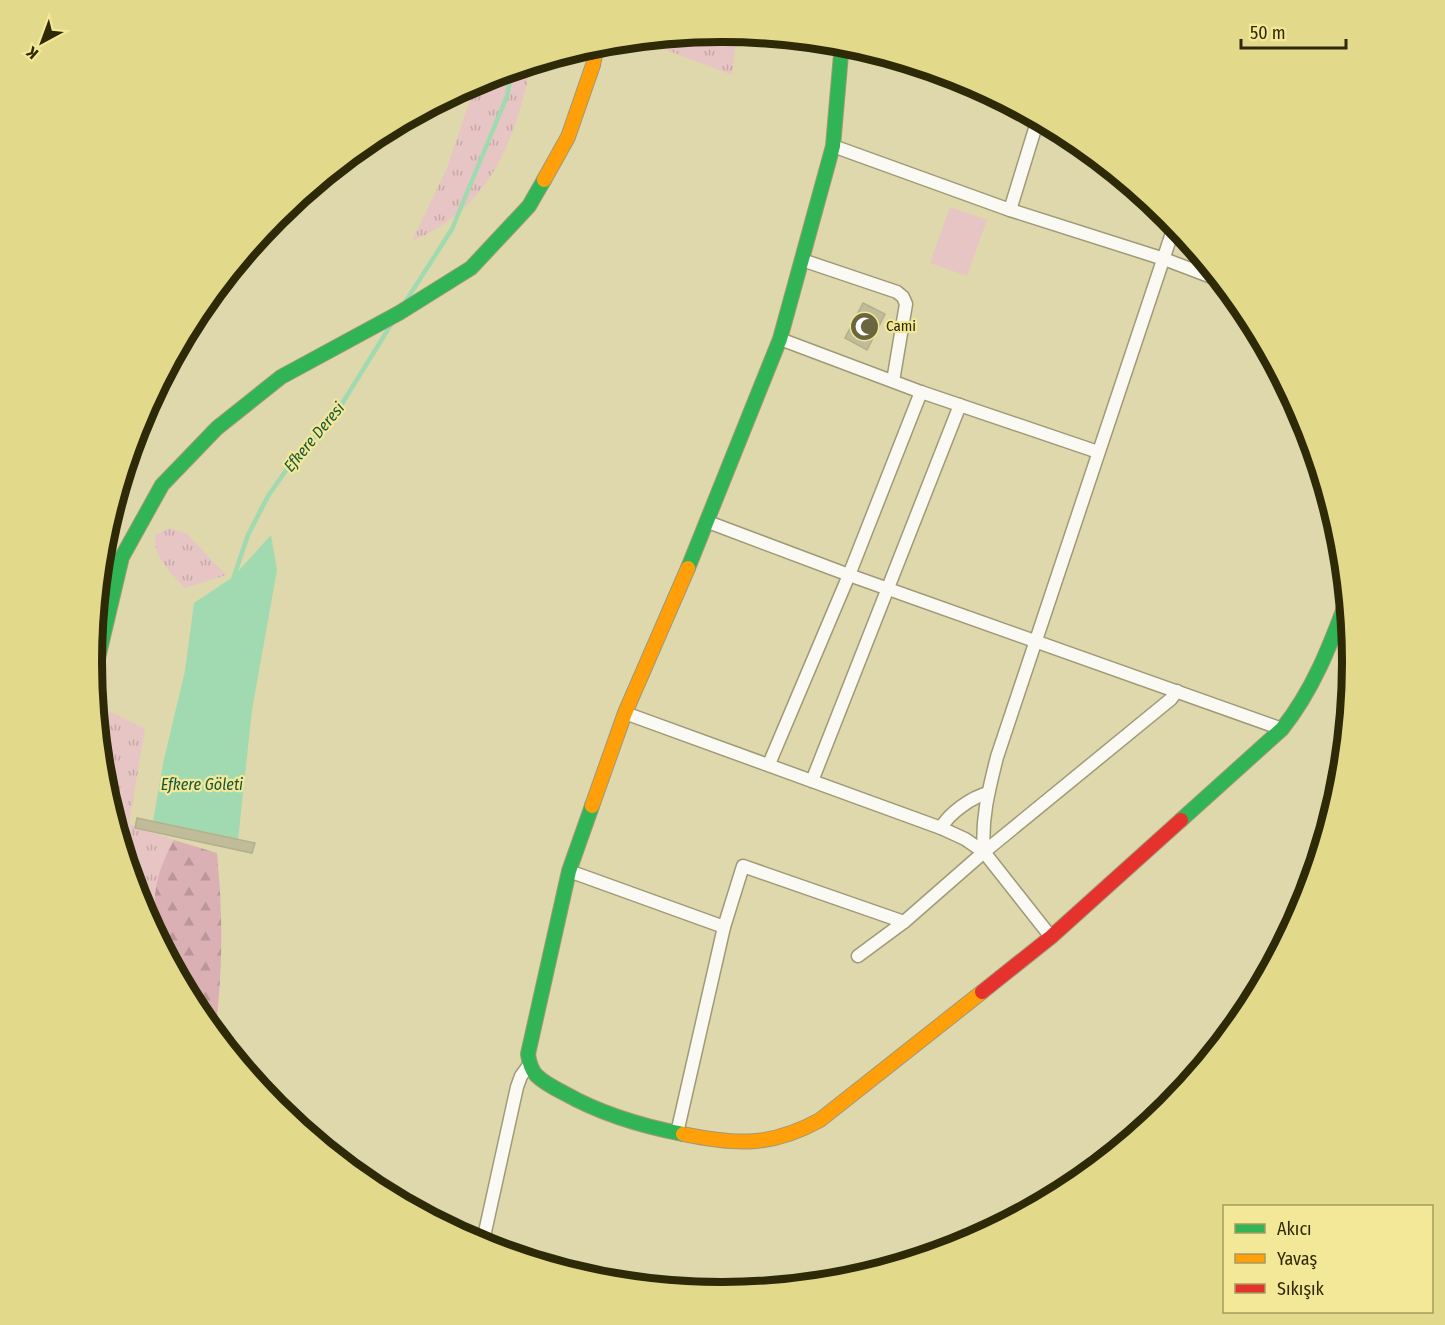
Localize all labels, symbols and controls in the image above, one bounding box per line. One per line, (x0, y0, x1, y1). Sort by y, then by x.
north arrow (12, 12, 72, 72)
scale bar (1241, 12, 1346, 50)
text: 50 m (1250, 22, 1286, 44)
text: K (22, 42, 42, 63)
mosque icon: Cami (849, 310, 881, 342)
place label: Cami (886, 317, 916, 335)
water label: Efkere Deresi (280, 399, 348, 475)
water label: Efkere Göleti (161, 775, 243, 794)
legend (1223, 1205, 1433, 1313)
text: Akıcı (1277, 1218, 1312, 1240)
text: Yavaş (1277, 1248, 1318, 1270)
text: Sıkışık (1277, 1278, 1325, 1300)

